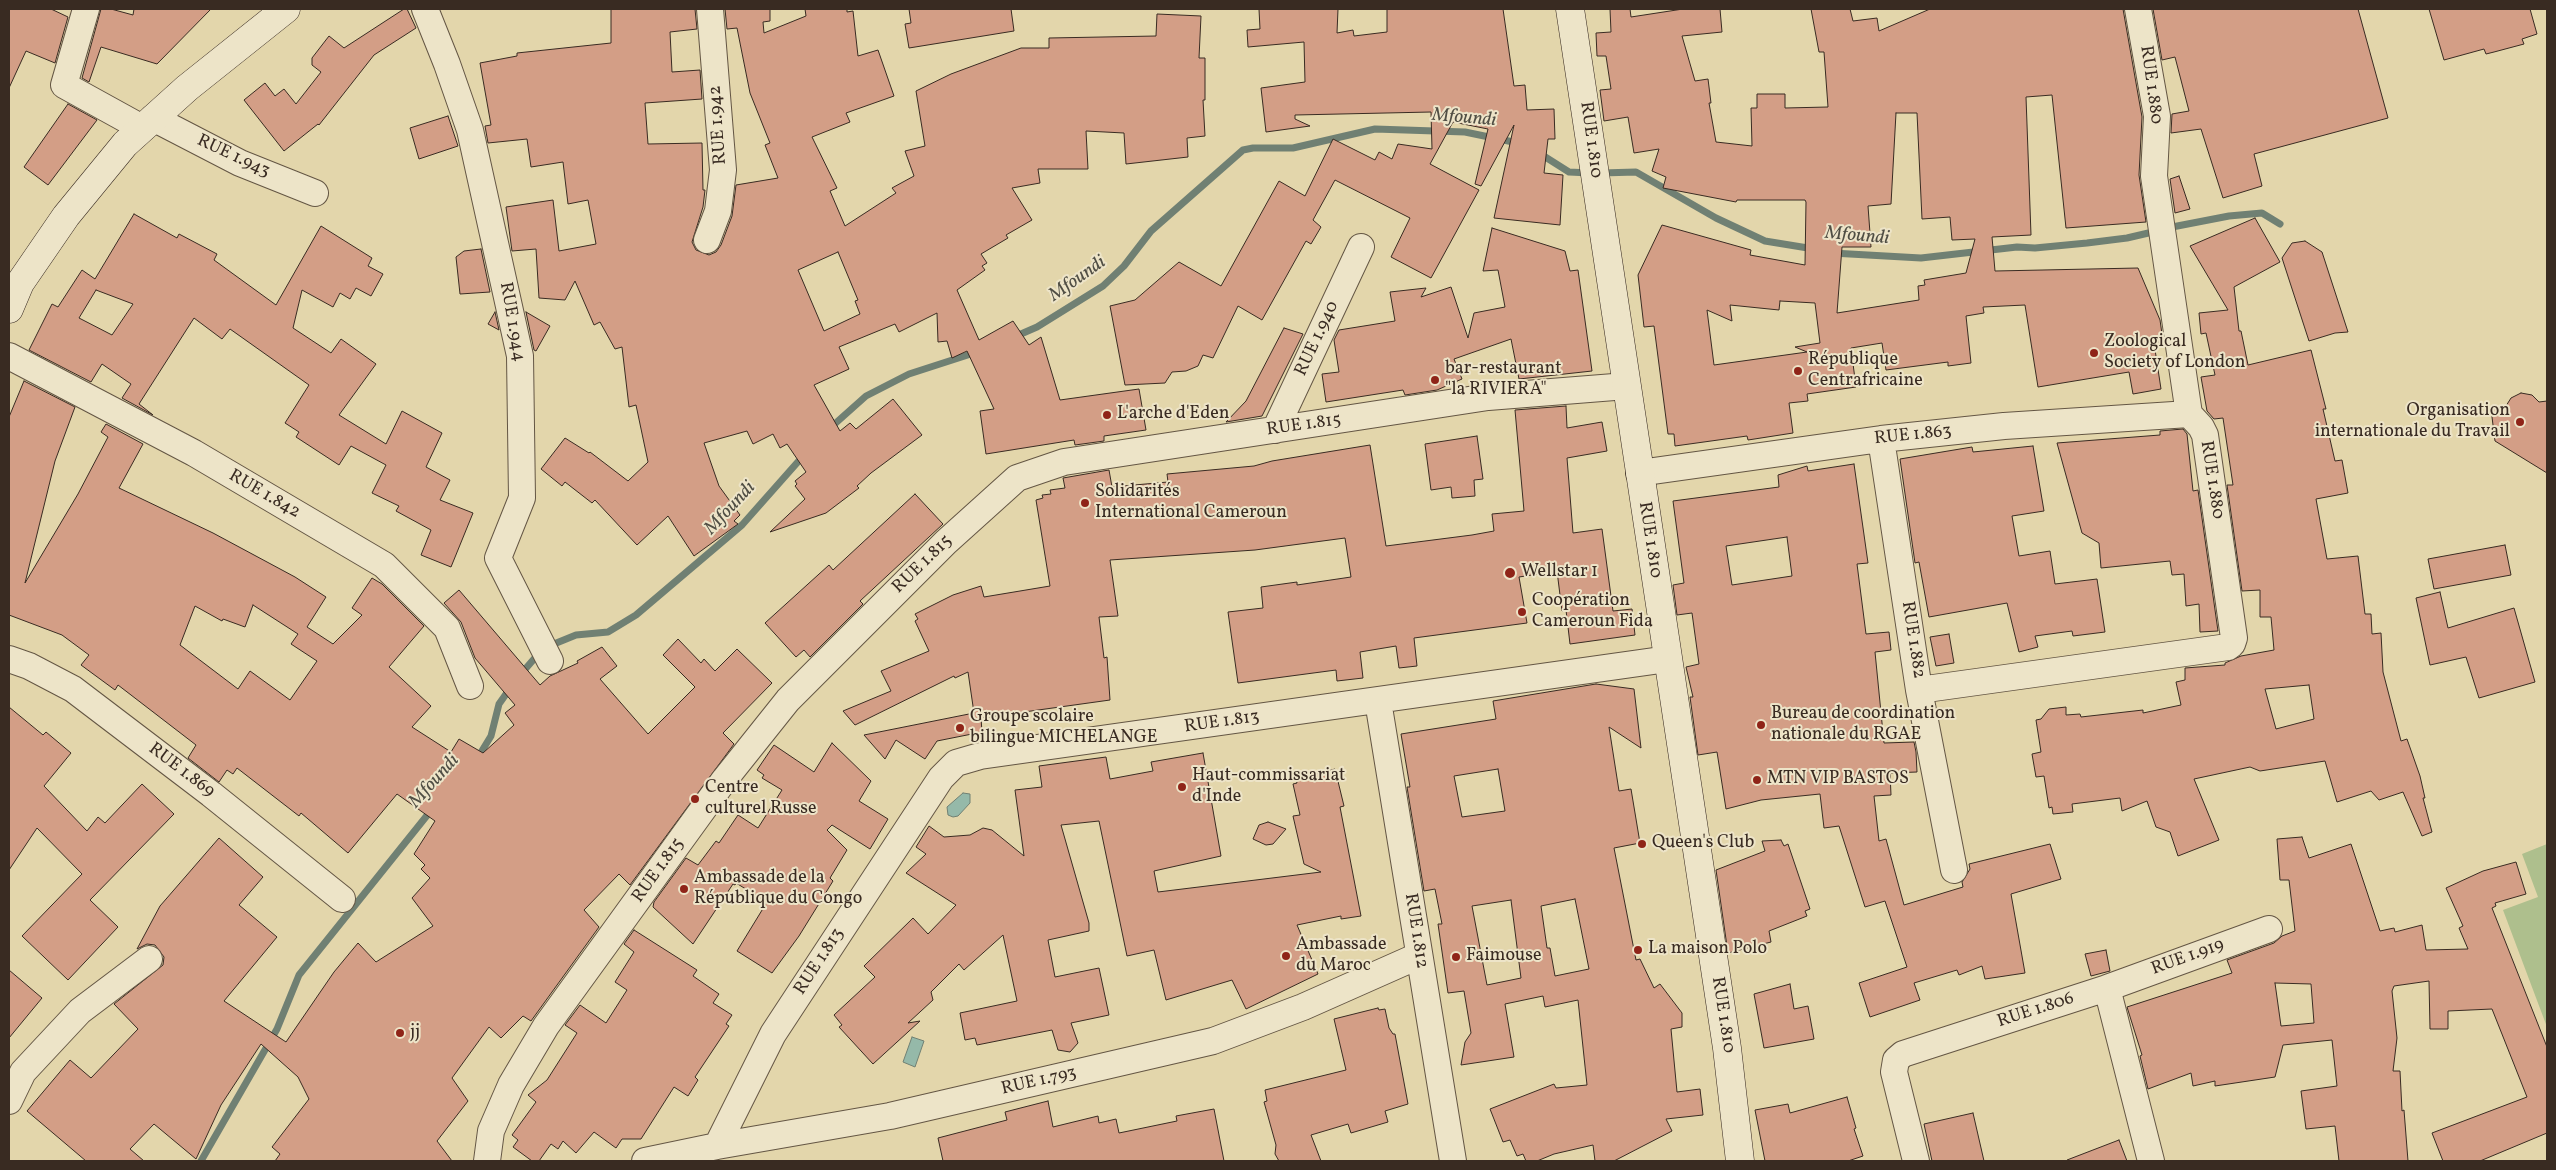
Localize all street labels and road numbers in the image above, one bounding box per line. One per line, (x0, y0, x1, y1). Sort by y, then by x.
street label: RUE 1.880 (2134, 44, 2166, 126)
street label: RUE 1.942 (705, 85, 733, 165)
street label: RUE 1.810 (1574, 100, 1606, 180)
street label: RUE 1.943 (193, 131, 273, 183)
street label: RUE 1.944 (493, 280, 529, 364)
street label: RUE 1.940 (1291, 298, 1345, 380)
street label: RUE 1.815 (1265, 410, 1343, 442)
street label: RUE 1.863 (1873, 421, 1953, 451)
street label: RUE 1.880 (2194, 439, 2228, 521)
street label: RUE 1.842 (224, 466, 304, 524)
street label: RUE 1.810 (1632, 500, 1666, 580)
street label: RUE 1.815 (889, 531, 957, 599)
street label: RUE 1.882 (1895, 600, 1929, 680)
street label: RUE 1.813 (1183, 707, 1261, 739)
street label: RUE 1.869 (143, 739, 219, 803)
street label: RUE 1.815 (628, 834, 690, 908)
street label: RUE 1.812 (1398, 892, 1432, 970)
street label: RUE 1.813 (790, 924, 850, 1000)
street label: RUE 1.919 (2149, 935, 2227, 981)
street label: RUE 1.810 (1705, 975, 1739, 1055)
street label: RUE 1.806 (1995, 988, 2077, 1034)
street label: RUE 1.793 (999, 1063, 1079, 1101)

